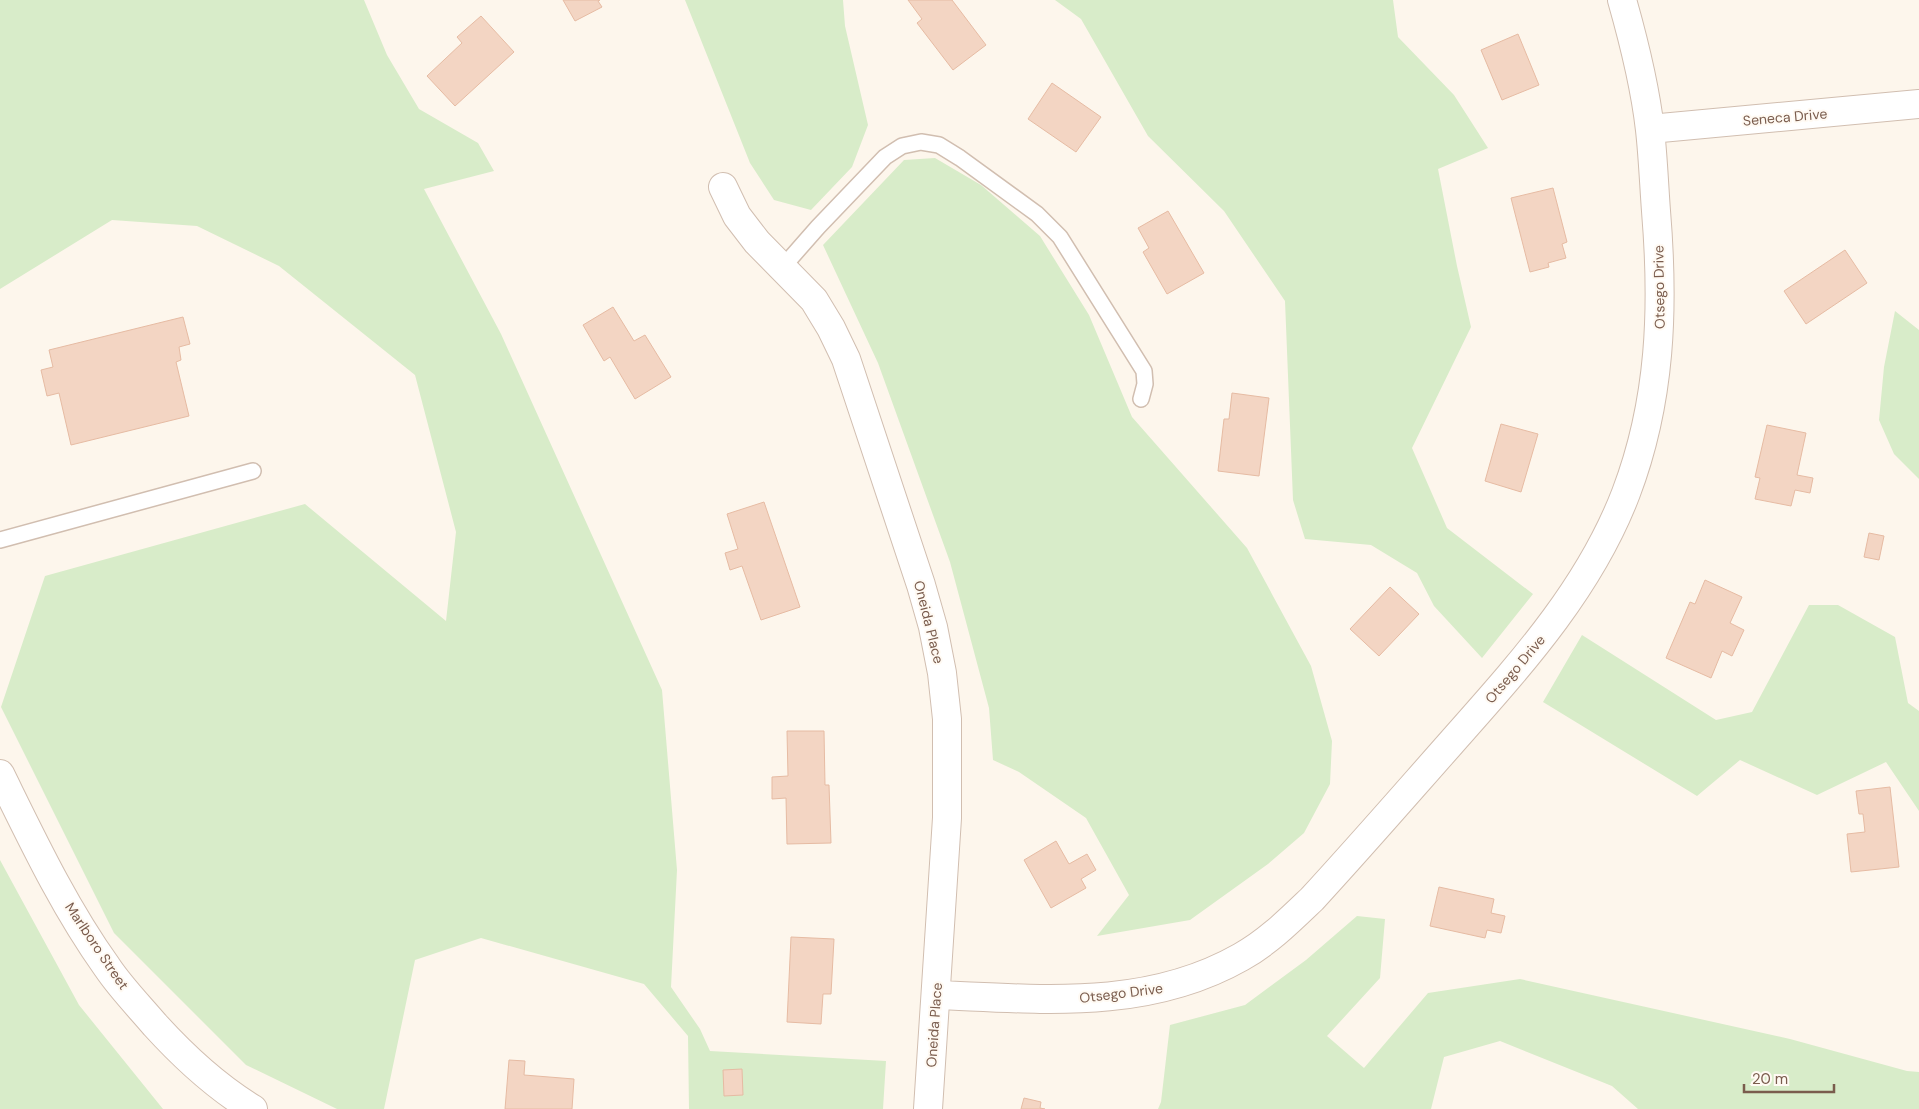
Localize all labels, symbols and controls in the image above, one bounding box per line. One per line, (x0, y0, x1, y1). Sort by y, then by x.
street label: Seneca Drive (1742, 104, 1828, 130)
street label: Otsego Drive (1649, 245, 1669, 329)
street label: Oneida Place (910, 579, 948, 666)
street label: Otsego Drive (1481, 631, 1549, 707)
street label: Marlboro Street (61, 899, 133, 993)
street label: Otsego Drive (1078, 979, 1164, 1007)
street label: Oneida Place (922, 982, 946, 1068)
scale bar (1744, 1062, 1834, 1094)
text: 20 m (1752, 1069, 1788, 1089)

